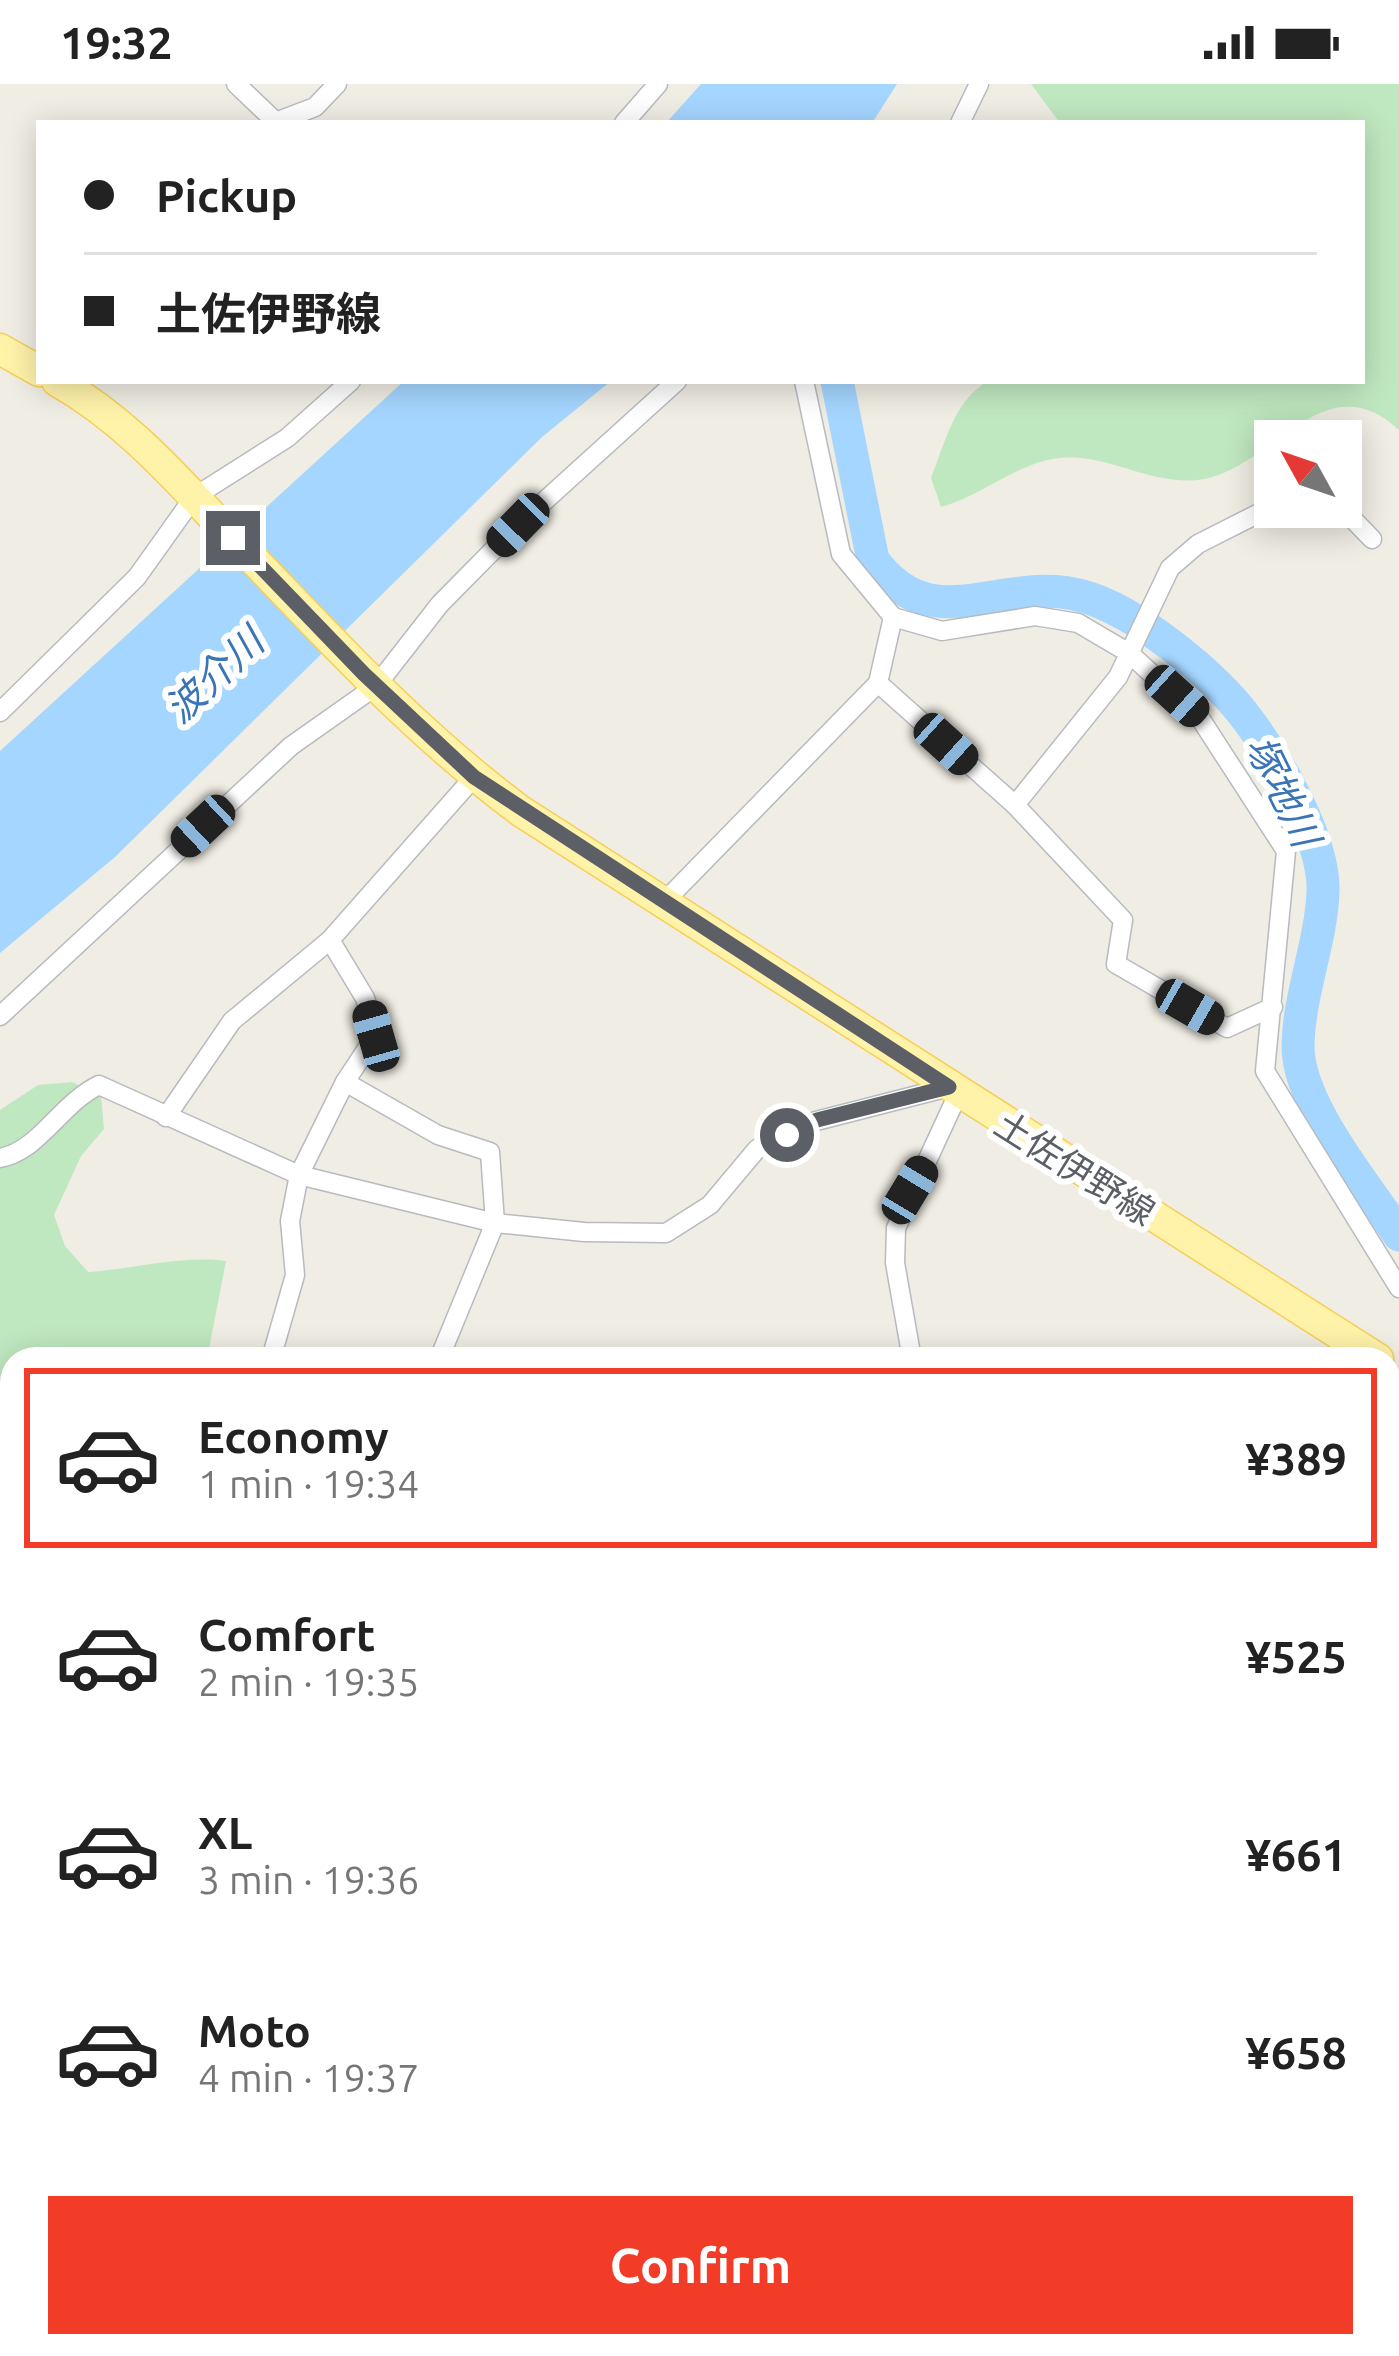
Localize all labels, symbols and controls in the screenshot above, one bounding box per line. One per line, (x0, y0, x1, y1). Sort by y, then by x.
text: 19:32 (60, 17, 173, 68)
text: Pickup (156, 170, 297, 221)
text: 土佐伊野線 (156, 288, 381, 339)
north arrow (1254, 420, 1362, 528)
map controls (1254, 420, 1362, 528)
car (480, 487, 556, 563)
route end (206, 511, 260, 565)
water label: 波介川 (156, 616, 274, 730)
car (1138, 659, 1216, 733)
car (907, 707, 985, 781)
water label: 塚地川 (1238, 729, 1330, 856)
car (164, 788, 242, 864)
car (1150, 973, 1230, 1041)
car (349, 996, 403, 1076)
street label: 土佐伊野線 (988, 1102, 1162, 1233)
route start (760, 1108, 814, 1162)
car (876, 1150, 944, 1230)
icon: car (54, 1404, 162, 1512)
text: Economy (198, 1411, 389, 1462)
text: ¥389 (1245, 1433, 1347, 1484)
text: 1 min · 19:34 (198, 1462, 419, 1505)
icon: car (54, 1602, 162, 1710)
text: Comfort (198, 1609, 375, 1660)
text: ¥525 (1245, 1631, 1347, 1682)
text: 2 min · 19:35 (198, 1660, 419, 1703)
icon: car (54, 1800, 162, 1908)
text: XL (198, 1807, 252, 1858)
text: ¥661 (1245, 1829, 1347, 1880)
text: 3 min · 19:36 (198, 1858, 419, 1901)
icon: car (54, 1998, 162, 2106)
text: Moto (198, 2005, 311, 2056)
text: ¥658 (1245, 2027, 1347, 2078)
text: 4 min · 19:37 (198, 2056, 419, 2099)
button: Confirm (48, 2196, 1353, 2334)

